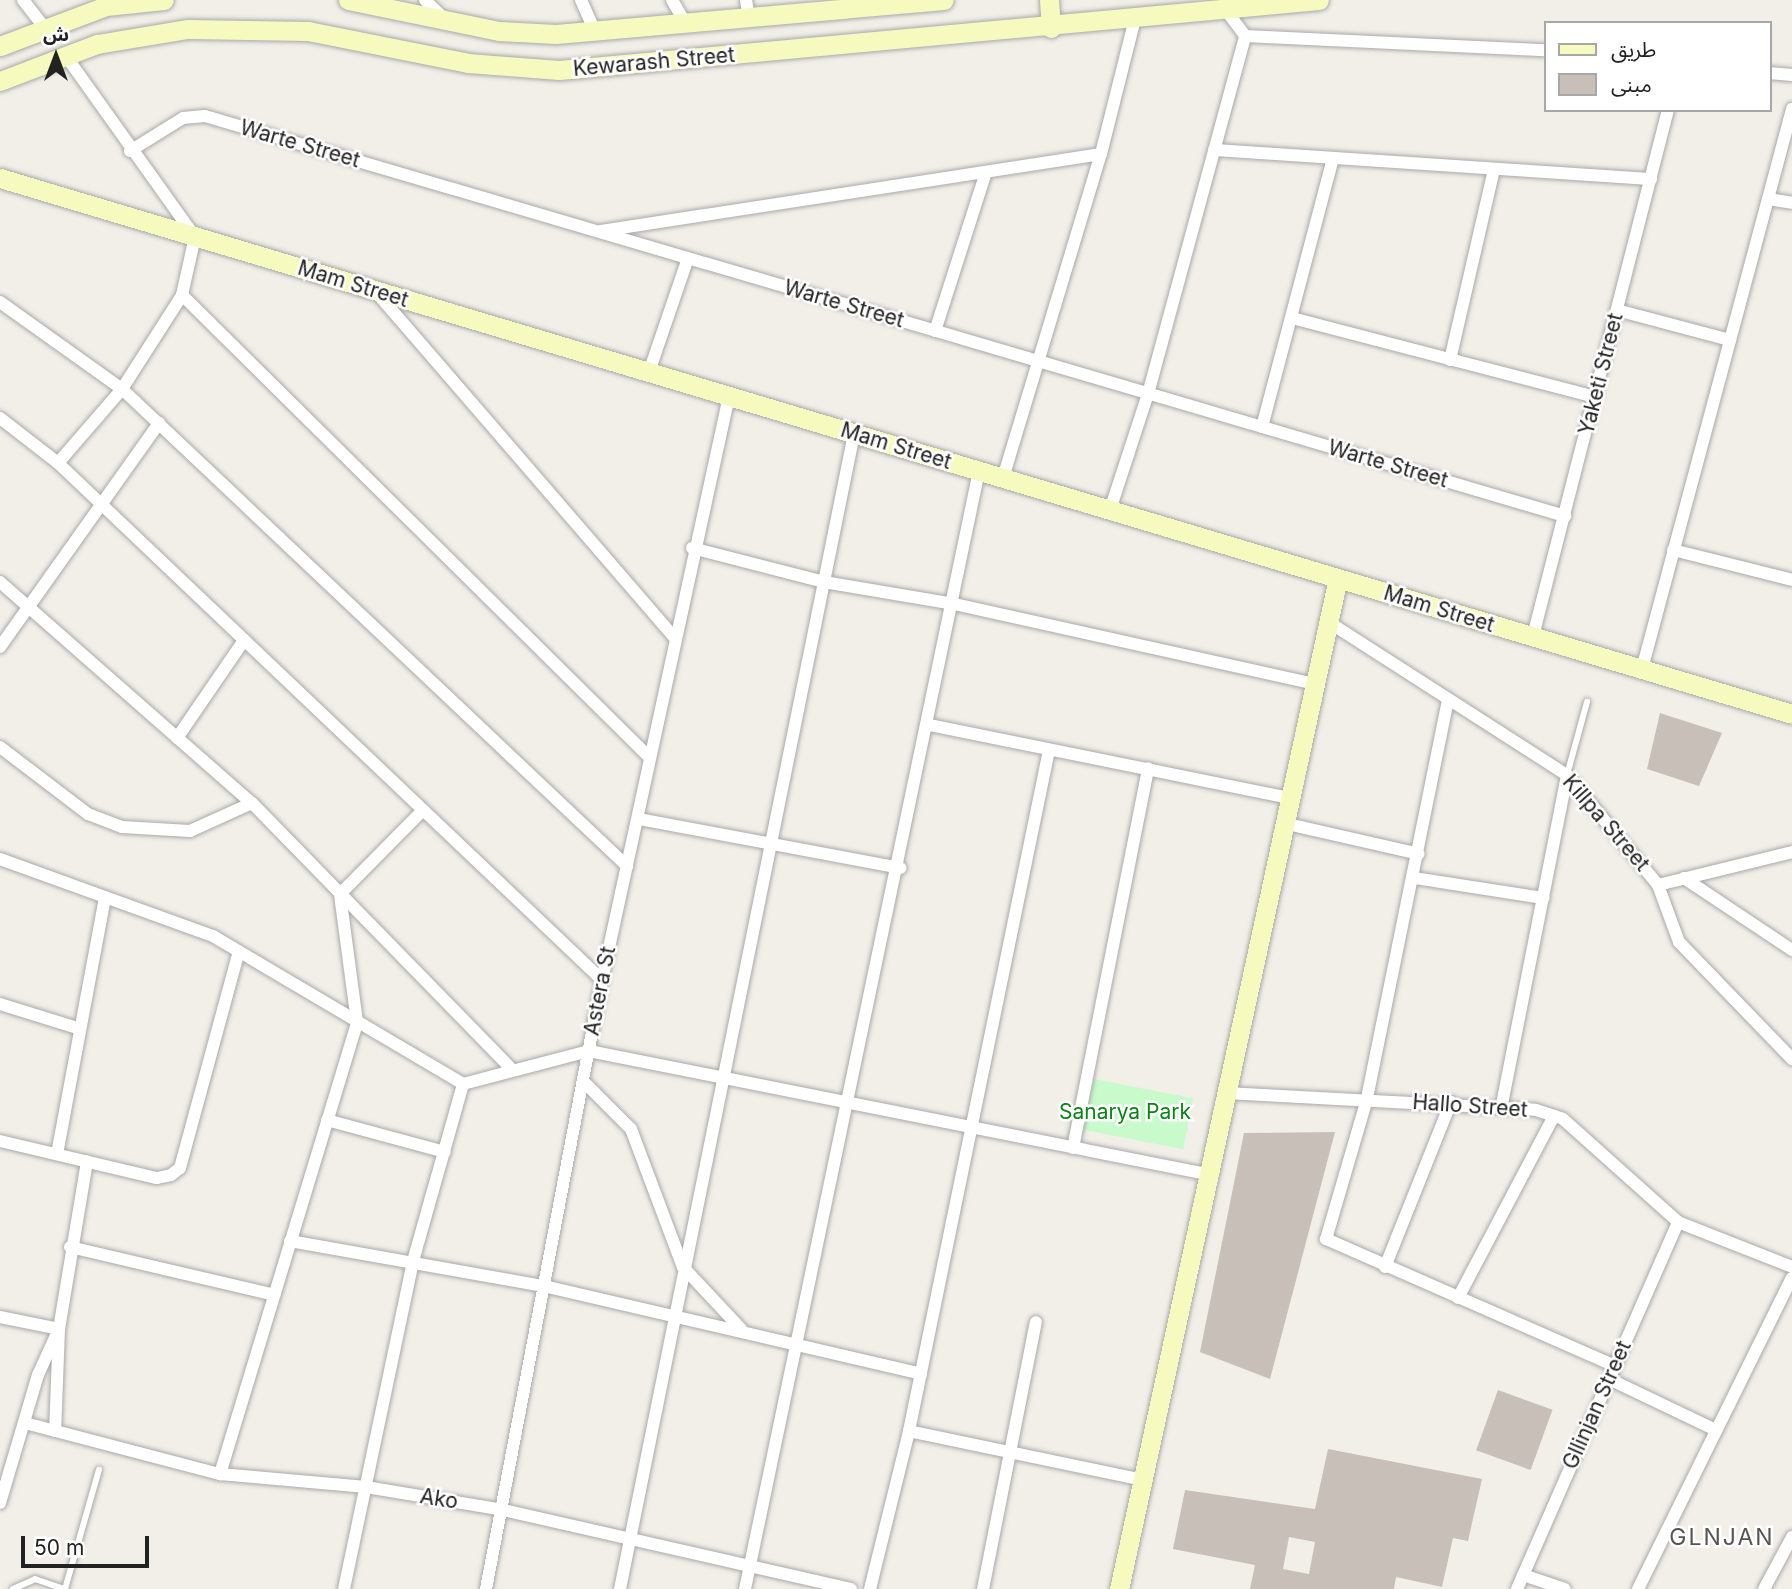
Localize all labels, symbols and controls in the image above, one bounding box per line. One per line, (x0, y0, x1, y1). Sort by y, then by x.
north arrow (21, 21, 91, 91)
legend (1544, 21, 1771, 112)
text: ش (43, 23, 69, 46)
text: طريق (1611, 37, 1656, 62)
street label: Kewarash Street (572, 42, 736, 82)
text: مبنى (1611, 72, 1652, 97)
street label: Warte Street (237, 115, 363, 173)
street label: Mam Street (295, 255, 411, 313)
street label: Warte Street (781, 275, 907, 333)
street label: Yaketi Street (1574, 310, 1628, 438)
street label: Mam Street (838, 417, 954, 475)
street label: Warte Street (1325, 435, 1451, 493)
street label: Mam Street (1381, 580, 1497, 638)
street label: Killpa Street (1557, 770, 1655, 876)
street label: Astera St (579, 944, 621, 1038)
street label: Hallo Street (1412, 1089, 1528, 1123)
park label: Sanarya Park (1059, 1099, 1191, 1125)
street label: Gllinjan Street (1557, 1337, 1637, 1473)
street label: Ako (418, 1484, 460, 1514)
scale bar (24, 1522, 152, 1566)
district label: GLNJAN (1670, 1523, 1774, 1551)
text: 50 m (34, 1535, 84, 1560)

